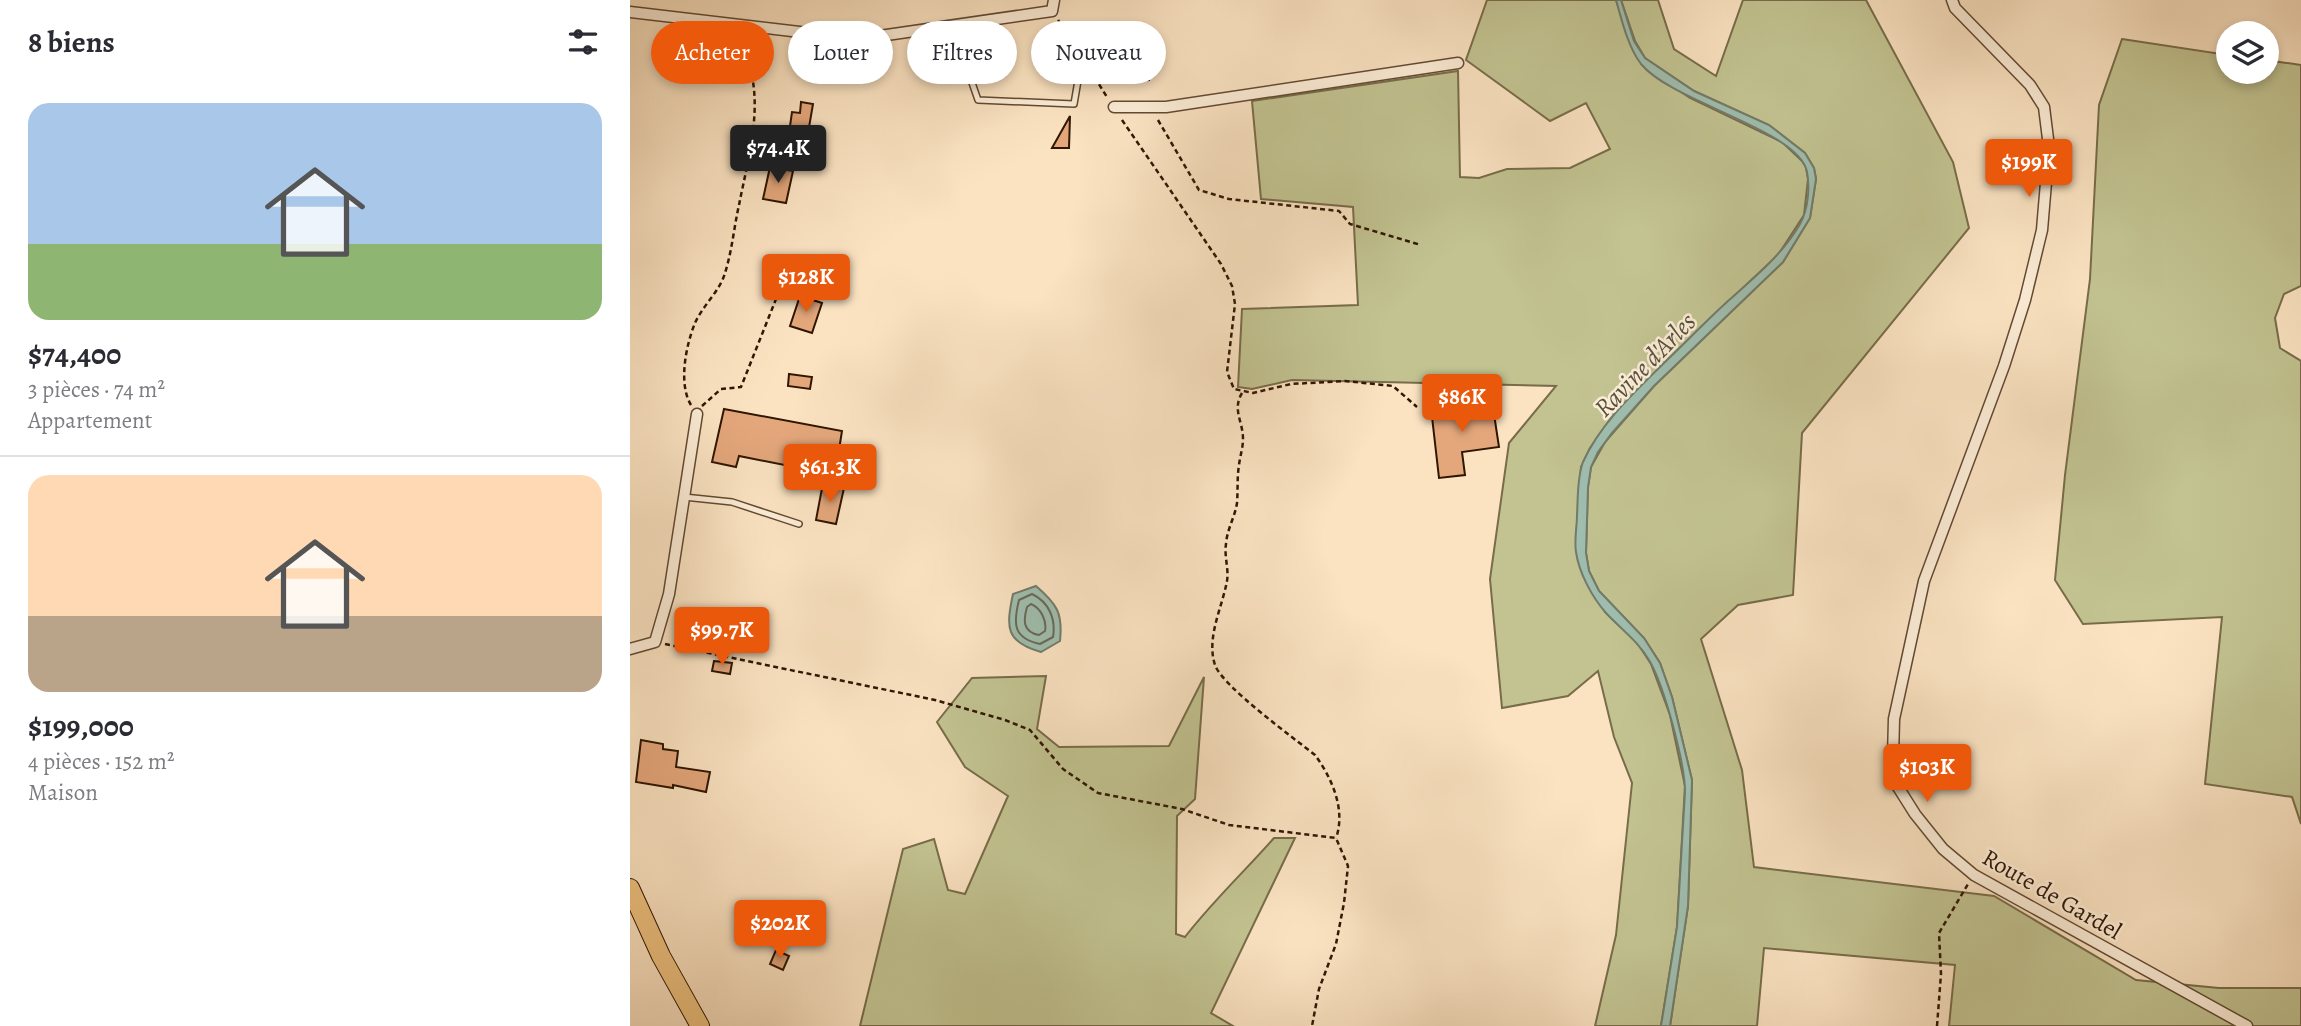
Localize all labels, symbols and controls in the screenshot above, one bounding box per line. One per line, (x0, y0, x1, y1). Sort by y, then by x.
chip: Acheter (651, 21, 774, 84)
chip: Louer (788, 21, 893, 84)
chip: Filtres (907, 21, 1017, 84)
chip: Nouveau (1031, 21, 1166, 84)
map controls (2216, 21, 2279, 84)
button: layers (2216, 21, 2279, 84)
text: 8 biens (28, 22, 115, 62)
icon: filters (564, 23, 602, 61)
pin: $74.4K (721, 125, 835, 185)
text: $74.4K (746, 132, 810, 163)
pin: $199K (1980, 140, 2078, 199)
text: $199K (2001, 146, 2057, 177)
icon: home (252, 149, 378, 275)
pin: $128K (757, 254, 855, 314)
text: $128K (778, 261, 834, 292)
water label: Ravine d'Arles (1586, 305, 1704, 425)
text: $74,400 (28, 334, 121, 374)
text: 3 pièces · 74 m² (28, 374, 165, 405)
pin: $86K (1421, 374, 1503, 434)
text: $86K (1438, 381, 1486, 412)
text: Appartement (28, 405, 152, 436)
pin: $61.3K (773, 444, 887, 504)
text: $61.3K (799, 451, 861, 482)
icon: home (252, 521, 378, 647)
pin: $99.7K (665, 608, 779, 667)
text: $99.7K (690, 614, 754, 645)
text: $199,000 (28, 706, 134, 746)
pin: $103K (1878, 744, 1976, 804)
text: 4 pièces · 152 m² (28, 746, 174, 777)
text: $103K (1899, 751, 1955, 782)
text: Maison (28, 777, 98, 808)
street label: Route de Gardel (1976, 841, 2128, 947)
pin: $202K (731, 900, 829, 960)
text: $202K (750, 907, 810, 938)

